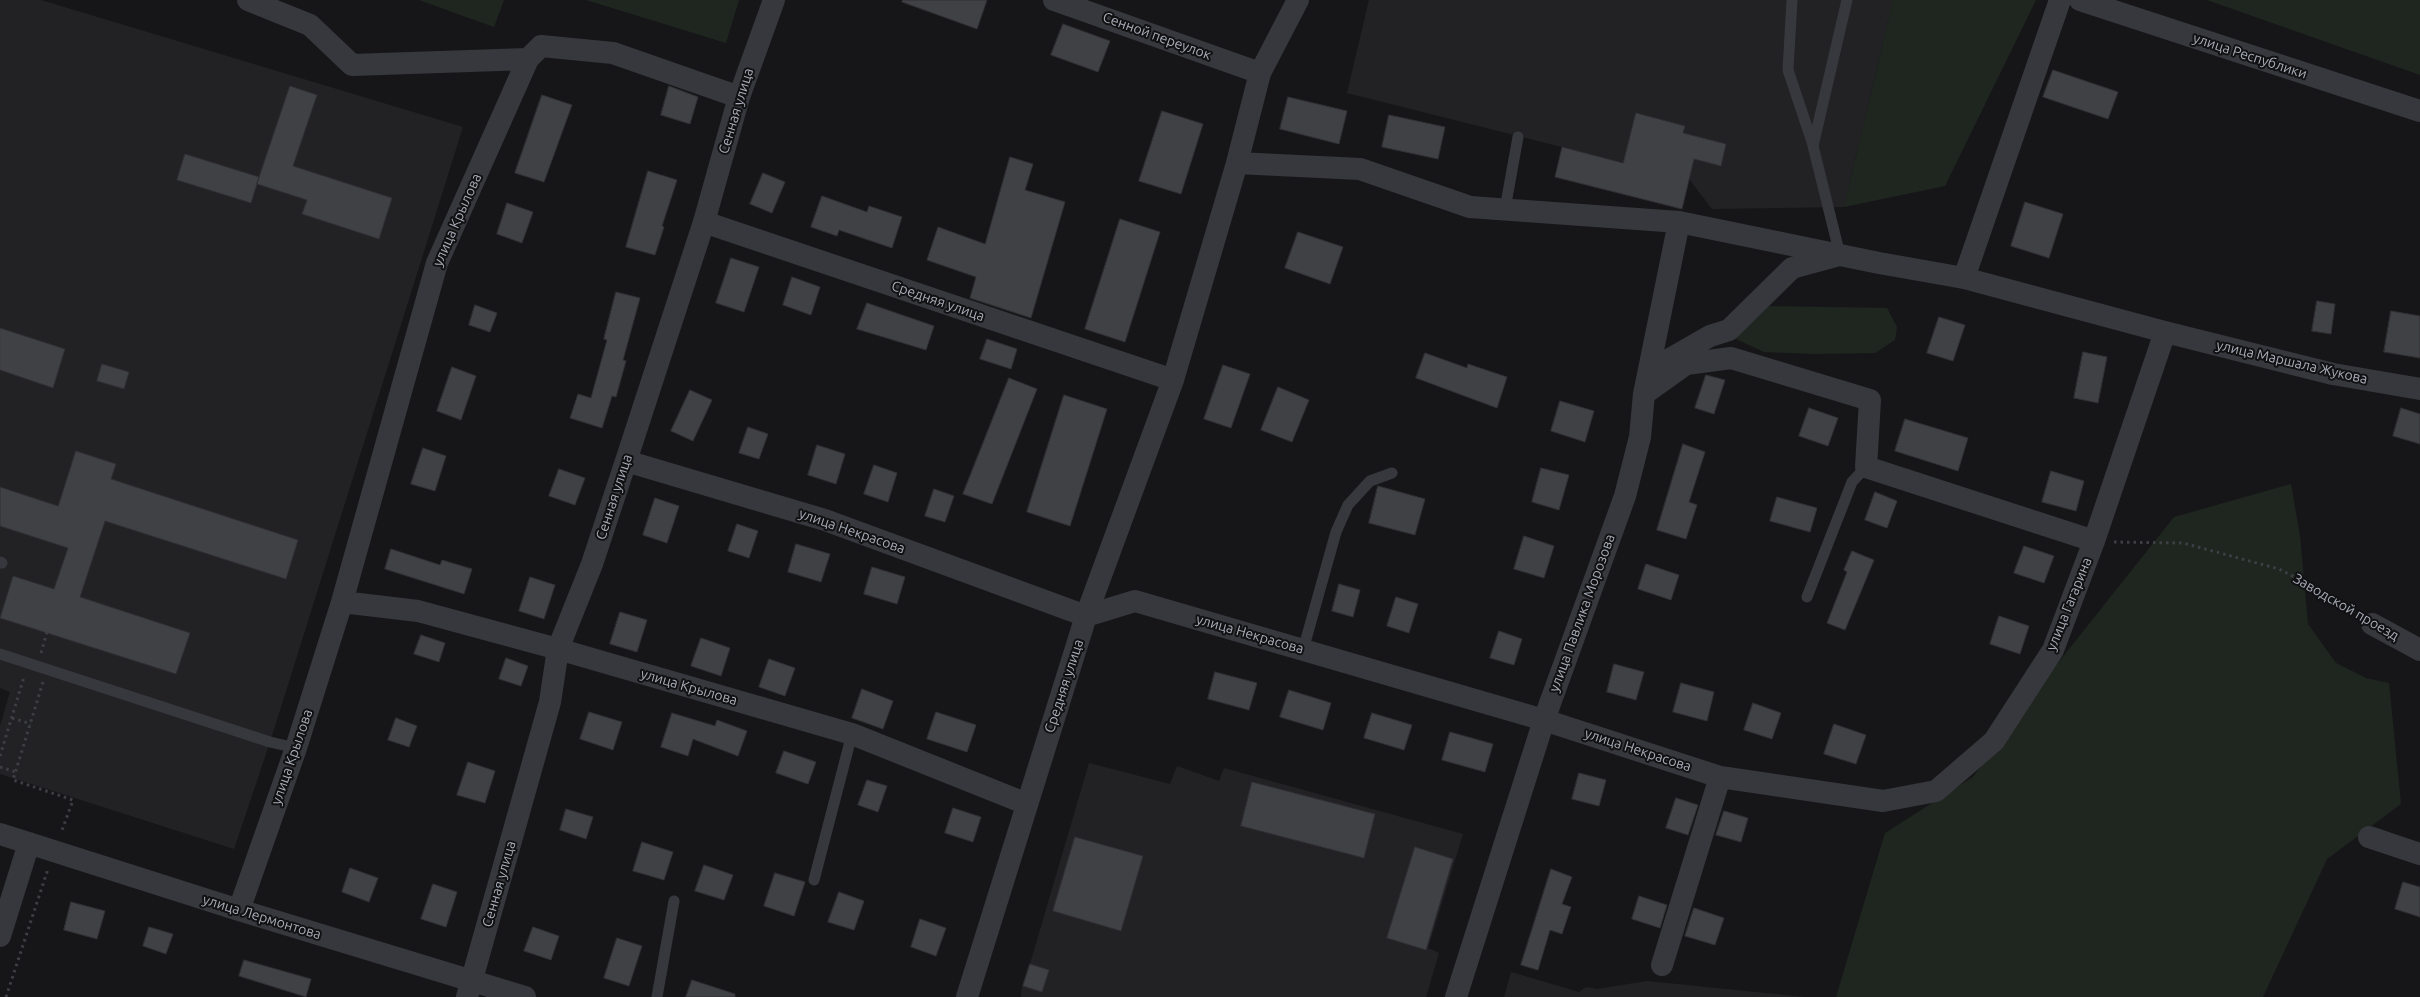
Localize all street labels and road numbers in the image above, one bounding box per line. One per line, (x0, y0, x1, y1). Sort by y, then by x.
street label: Сенной переулок (1101, 9, 1213, 63)
street label: улица Республики (2191, 30, 2309, 82)
street label: Сенная улица (715, 66, 757, 156)
street label: улица Крылова (429, 171, 485, 269)
street label: Средняя улица (889, 277, 987, 325)
street label: улица Маршала Жукова (2215, 336, 2369, 388)
street label: Сенная улица (592, 452, 636, 542)
street label: улица Некрасова (797, 505, 907, 557)
street label: улица Павлика Морозова (1546, 532, 1618, 694)
street label: улица Гагарина (2043, 555, 2095, 653)
street label: Заводской проезд (2290, 570, 2402, 644)
street label: улица Некрасова (1194, 611, 1306, 657)
street label: Средняя улица (1041, 637, 1087, 735)
street label: улица Крылова (639, 665, 739, 709)
street label: улица Крылова (268, 707, 316, 807)
street label: улица Некрасова (1583, 725, 1693, 775)
street label: Сенная улица (479, 839, 519, 929)
street label: улица Лермонтова (201, 891, 323, 943)

